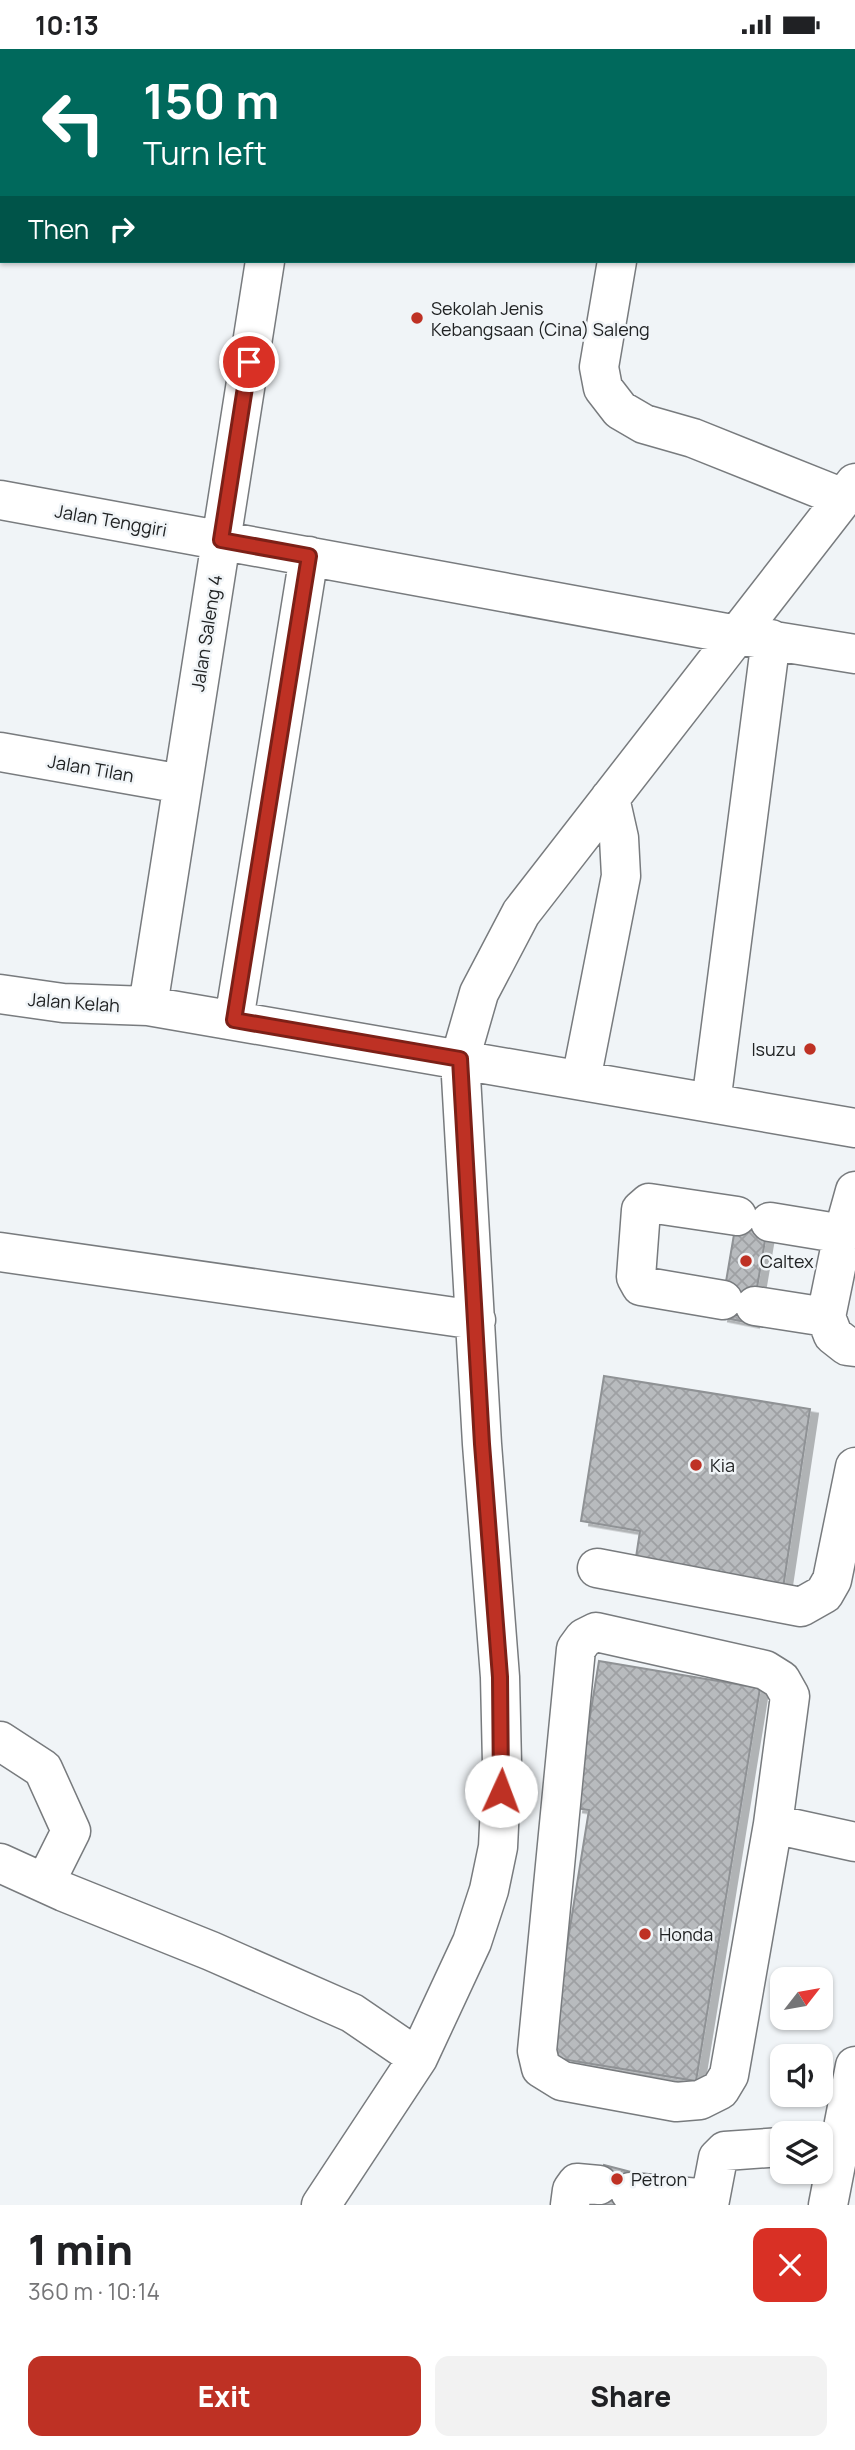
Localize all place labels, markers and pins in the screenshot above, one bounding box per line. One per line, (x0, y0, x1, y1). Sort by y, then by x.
place label: Sekolah Jenis Kebangsaan (Cina) Saleng (431, 296, 650, 341)
marker: Sekolah Jenis Kebangsaan (Cina) Saleng (409, 310, 425, 326)
pin (219, 332, 279, 392)
place label: Isuzu (751, 1037, 796, 1061)
marker: Isuzu (802, 1041, 818, 1057)
place label: Caltex (760, 1249, 814, 1273)
marker: Caltex (738, 1253, 754, 1269)
place label: Kia (710, 1453, 735, 1477)
marker: Kia (688, 1457, 704, 1473)
place label: Honda (659, 1922, 713, 1946)
marker: Honda (637, 1926, 653, 1942)
place label: Petron (631, 2167, 687, 2191)
marker: Petron (609, 2171, 625, 2187)

